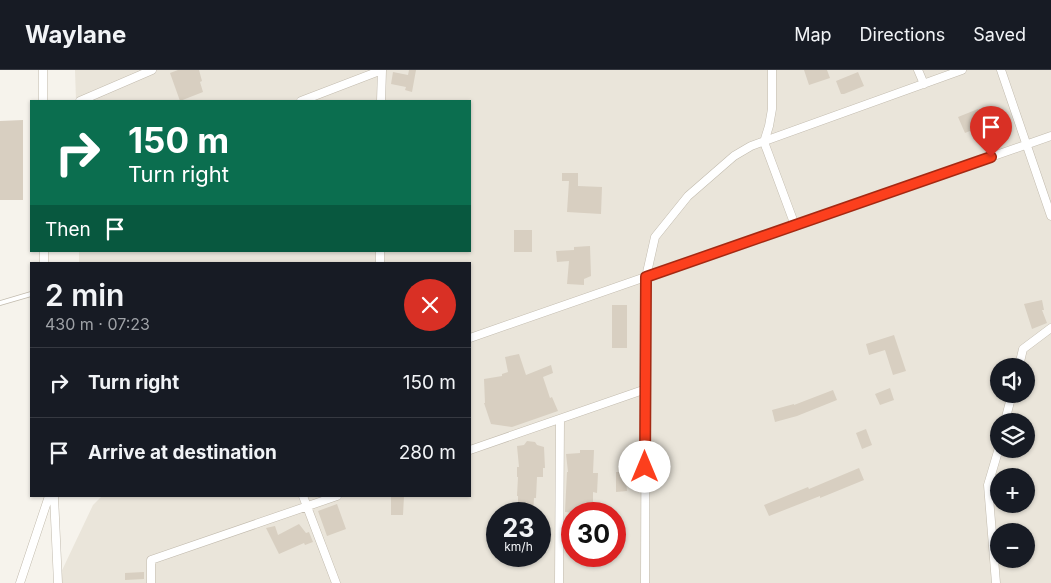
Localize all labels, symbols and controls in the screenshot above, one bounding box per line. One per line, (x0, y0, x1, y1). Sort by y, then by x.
text: Waylane (25, 20, 126, 49)
text: Map (794, 24, 832, 45)
text: Directions (860, 24, 945, 45)
text: Saved (973, 24, 1026, 45)
pin (970, 106, 1012, 157)
icon: arrive (977, 113, 1005, 141)
text: 150 m (128, 119, 229, 161)
icon: right (45, 120, 110, 185)
text: Turn right (128, 161, 229, 187)
icon: arrive (101, 215, 129, 243)
text: Then (45, 218, 91, 241)
text: 2 min (45, 277, 124, 313)
button: close (404, 279, 456, 331)
text: 430 m · 07:23 (45, 314, 150, 334)
map controls (990, 358, 1035, 568)
button: sound (990, 358, 1035, 403)
icon: right (45, 369, 73, 397)
text: Turn right (88, 371, 179, 394)
text: 150 m (403, 371, 456, 394)
button: layers (990, 413, 1035, 458)
icon: arrive (45, 439, 73, 467)
position arrow (618, 440, 670, 492)
text: Arrive at destination (88, 441, 277, 464)
text: 280 m (399, 441, 456, 464)
button: + (990, 468, 1035, 513)
speed limit sign: 30 (561, 502, 626, 567)
text: 23 (503, 513, 534, 543)
button: − (990, 523, 1035, 568)
text: km/h (504, 539, 533, 554)

